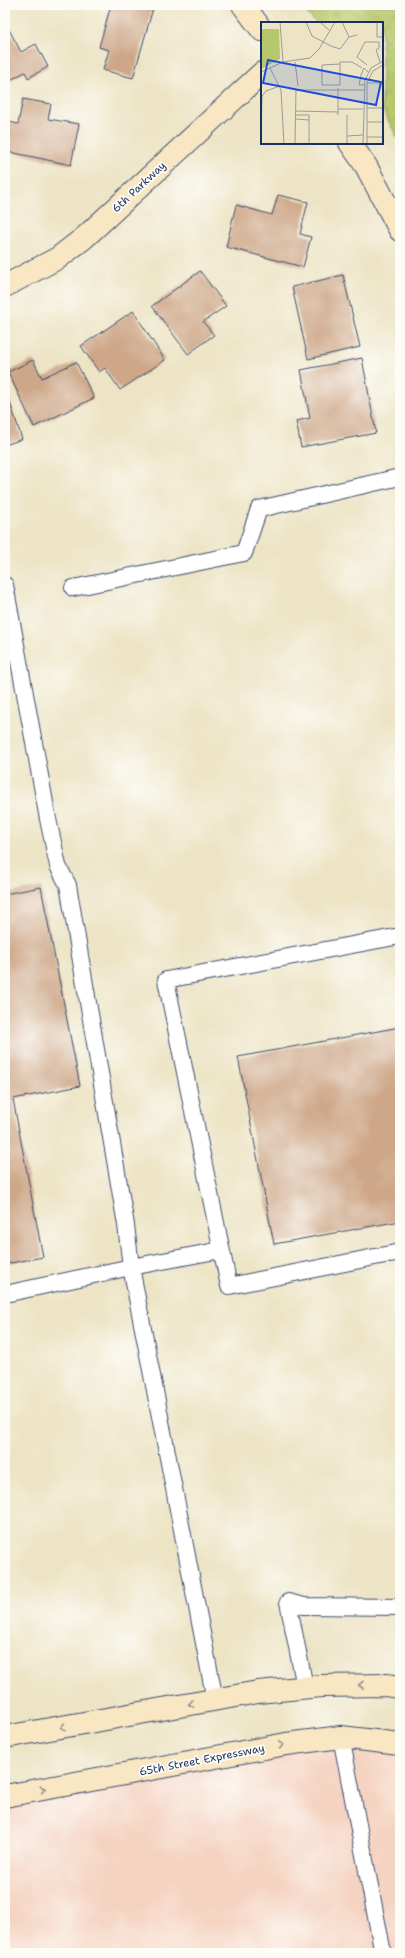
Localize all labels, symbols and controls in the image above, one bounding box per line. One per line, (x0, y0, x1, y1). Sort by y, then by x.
inset map (261, 22, 383, 144)
street label: 6th Parkway (109, 158, 169, 216)
one-way arrow (358, 1681, 364, 1689)
one-way arrow (187, 1700, 194, 1708)
one-way arrow (59, 1722, 66, 1731)
street label: 65th Street Expressway (138, 1740, 266, 1780)
one-way arrow (278, 1741, 284, 1750)
one-way arrow (40, 1786, 46, 1794)

